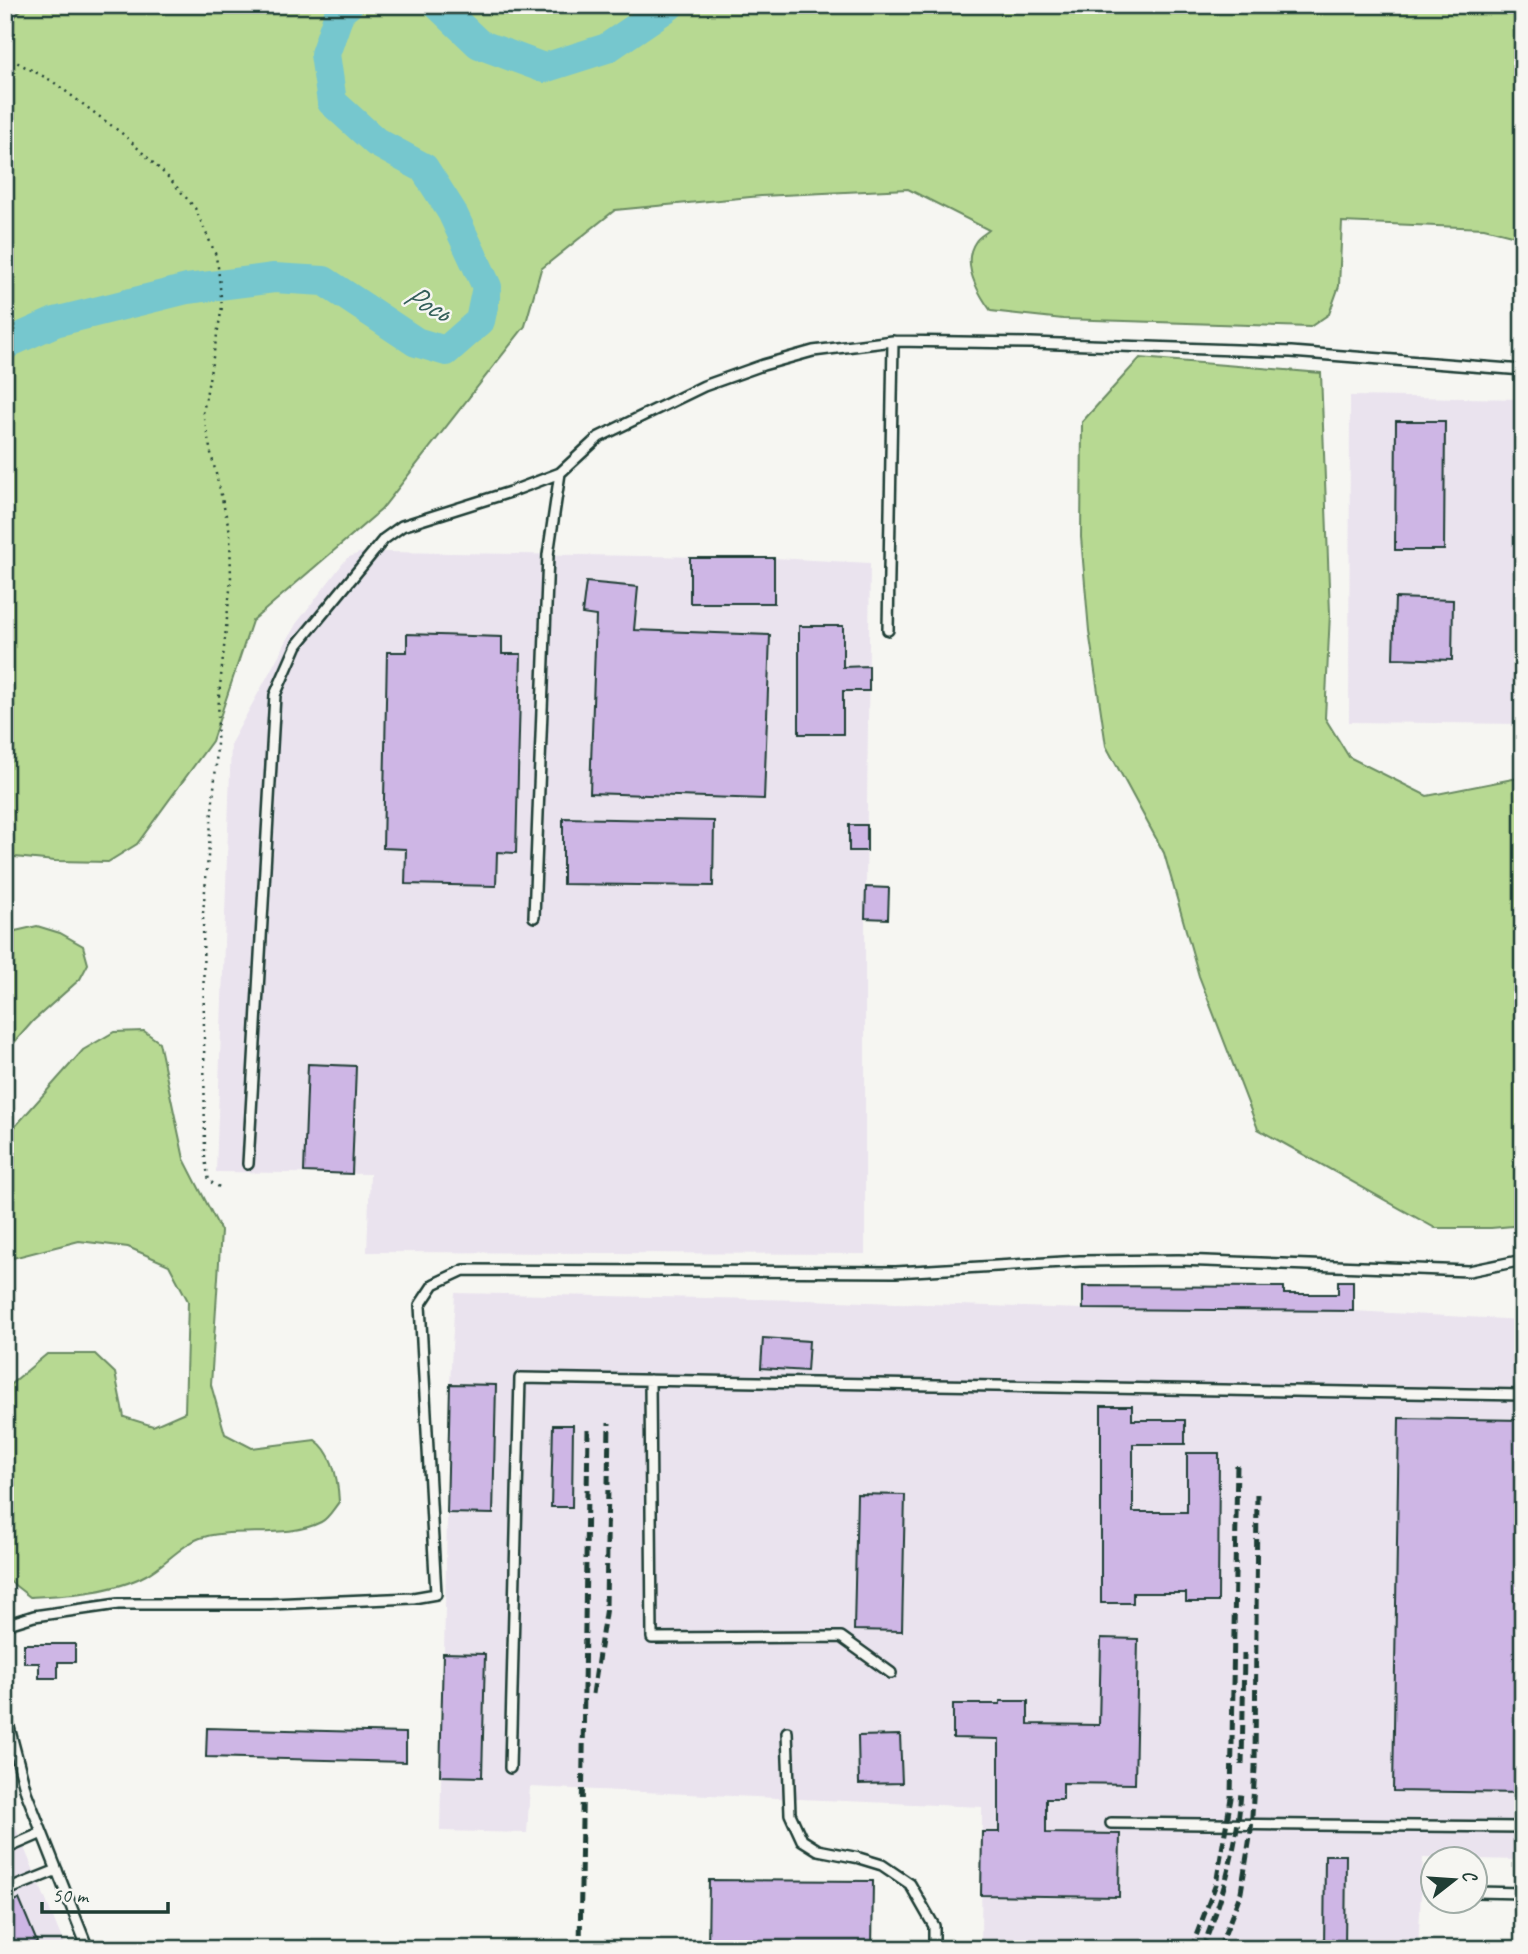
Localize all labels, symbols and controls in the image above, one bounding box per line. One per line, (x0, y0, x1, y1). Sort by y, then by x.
water label: Рось (397, 274, 460, 333)
north arrow (1420, 1846, 1490, 1916)
text: С (1456, 1867, 1483, 1886)
scale bar (42, 1870, 168, 1914)
text: 50 m (52, 1882, 90, 1908)

